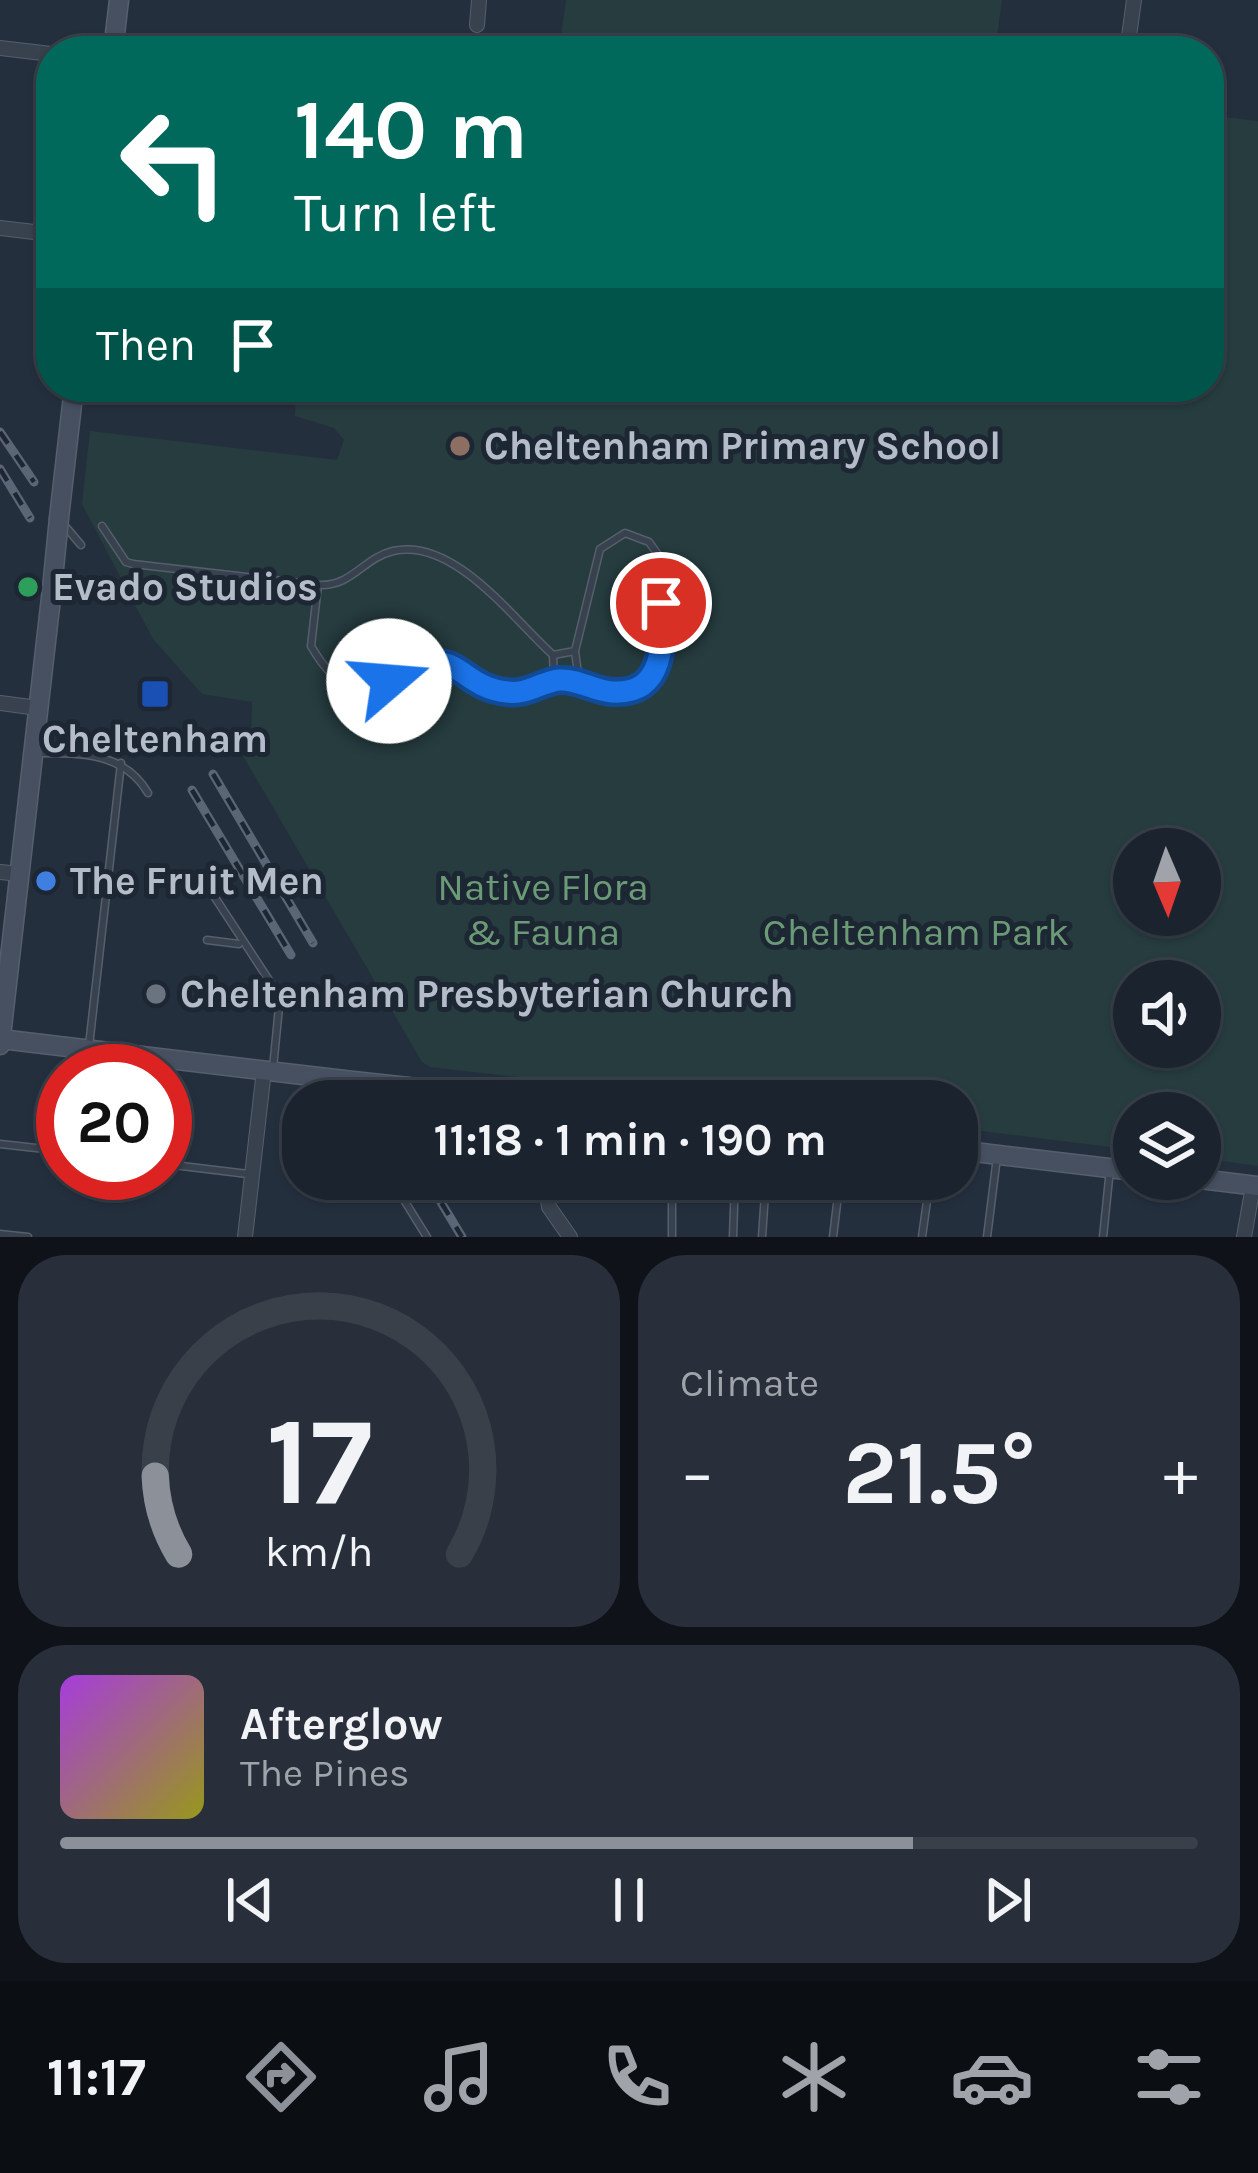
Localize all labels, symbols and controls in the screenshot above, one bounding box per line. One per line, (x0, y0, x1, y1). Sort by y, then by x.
text: 140 m (294, 81, 528, 179)
icon: left (96, 84, 252, 240)
text: Turn left (294, 181, 497, 245)
icon: arrive (220, 312, 286, 378)
text: Then (96, 319, 196, 371)
place label: Cheltenham Primary School (484, 423, 1001, 469)
marker: Cheltenham Primary School (447, 433, 473, 459)
pin (610, 552, 712, 654)
place label: Evado Studios (52, 564, 318, 610)
icon: arrive (628, 570, 694, 636)
marker: Evado Studios (15, 574, 41, 600)
position arrow (326, 618, 452, 744)
marker: Cheltenham (139, 678, 171, 710)
place label: Cheltenham (42, 716, 268, 762)
north arrow (1113, 828, 1221, 936)
map controls (1113, 828, 1221, 1200)
place label: The Fruit Men (70, 858, 324, 904)
park label: Native Flora & Fauna (437, 864, 649, 955)
marker: The Fruit Men (33, 868, 59, 894)
park label: Cheltenham Park (763, 909, 1069, 955)
button: sound (1113, 960, 1221, 1068)
place label: Cheltenham Presbyterian Church (180, 971, 794, 1017)
marker: Cheltenham Presbyterian Church (143, 981, 169, 1007)
speed limit sign: 20 (36, 1044, 192, 1200)
button: layers (1113, 1092, 1221, 1200)
text: 11:18 · 1 min · 190 m (433, 1114, 827, 1166)
text: Climate (680, 1360, 819, 1406)
text: 17 (266, 1389, 372, 1534)
text: 21.5° (842, 1420, 1036, 1526)
text: − (680, 1434, 715, 1512)
text: + (1163, 1434, 1198, 1512)
text: km/h (265, 1527, 373, 1577)
text: Afterglow (240, 1698, 443, 1750)
text: The Pines (240, 1750, 410, 1796)
icon: previous (217, 1867, 283, 1933)
icon: pause (596, 1867, 662, 1933)
icon: next (975, 1867, 1041, 1933)
icon: directions (239, 2035, 323, 2119)
icon: music (417, 2035, 501, 2119)
icon: phone (595, 2035, 679, 2119)
icon: climate (772, 2035, 856, 2119)
icon: car (950, 2035, 1034, 2119)
icon: filters (1127, 2035, 1211, 2119)
text: 11:17 (47, 2045, 146, 2109)

